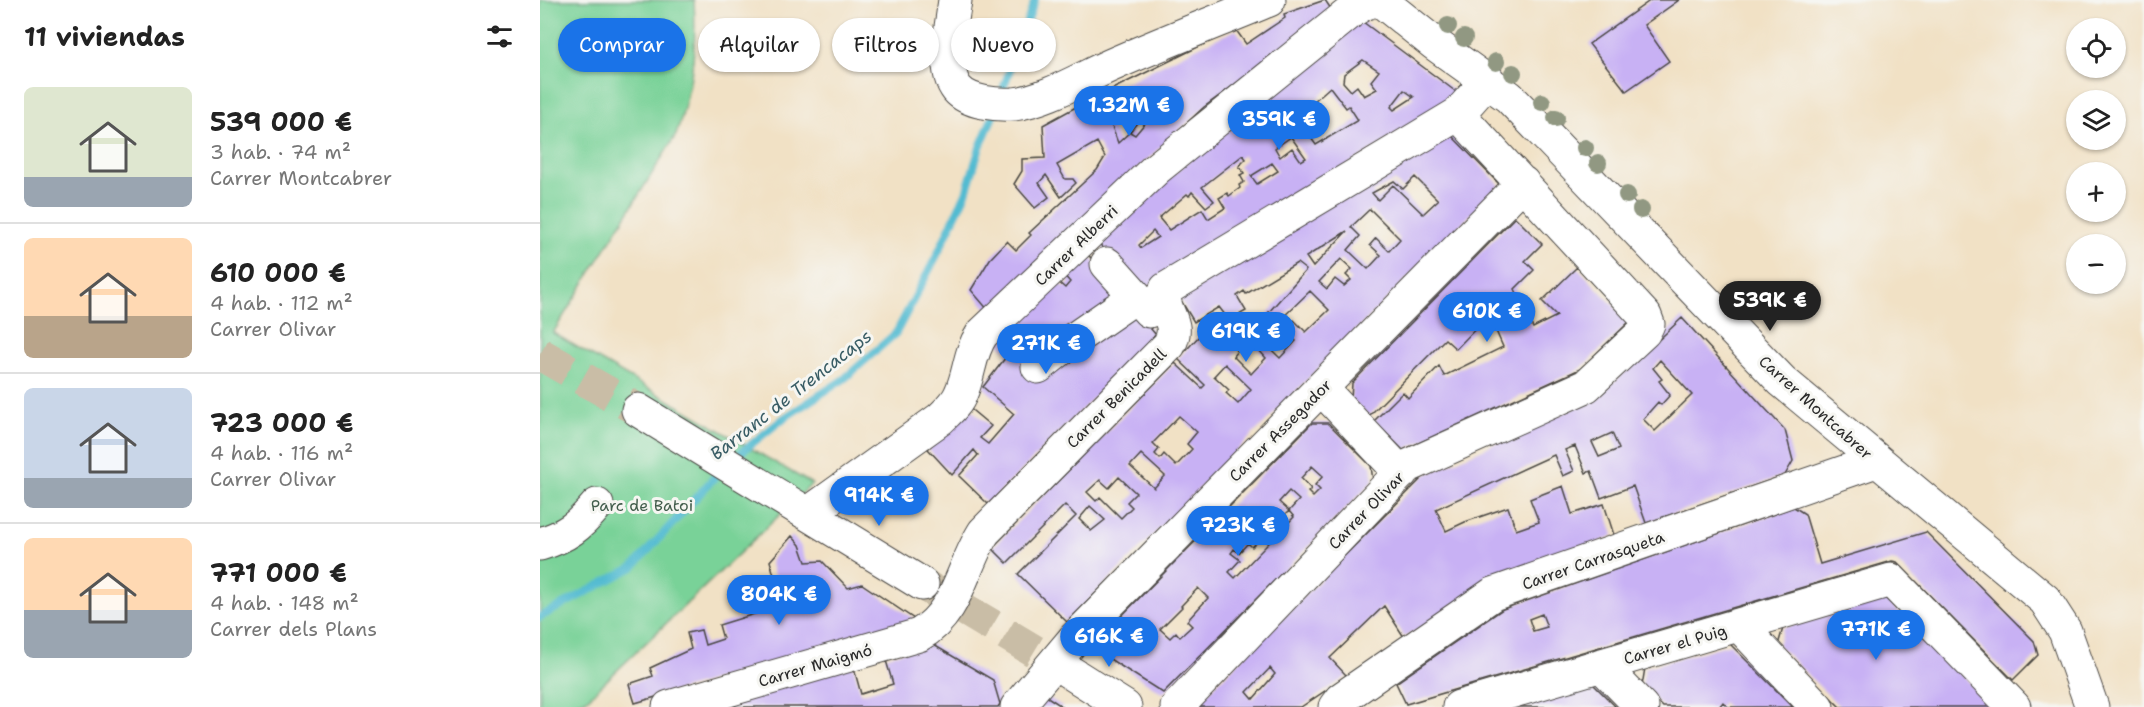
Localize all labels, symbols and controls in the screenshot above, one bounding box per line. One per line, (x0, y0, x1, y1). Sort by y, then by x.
chip: Comprar (558, 18, 686, 72)
chip: Alquilar (698, 18, 820, 72)
chip: Filtros (832, 18, 939, 72)
chip: Nuevo (951, 18, 1056, 72)
map controls (2066, 18, 2126, 294)
button: locate (2066, 18, 2126, 78)
text: 11 viviendas (24, 19, 185, 54)
icon: filters (483, 20, 516, 53)
pin: 1.32M € (1074, 86, 1184, 137)
button: layers (2066, 90, 2126, 150)
text: 1.32M € (1088, 92, 1170, 118)
pin: 359K € (1230, 100, 1328, 151)
text: 539 000 € (210, 104, 352, 139)
text: 359K € (1242, 106, 1316, 132)
icon: home (72, 111, 144, 183)
text: 3 hab. · 74 m² (210, 139, 351, 165)
button: + (2066, 162, 2126, 222)
text: Carrer Montcabrer (210, 165, 392, 191)
street label: Carrer Alberri (1030, 200, 1123, 290)
button: − (2066, 234, 2126, 294)
text: 610 000 € (210, 255, 346, 290)
icon: home (72, 262, 144, 334)
pin: 539K € (1721, 281, 1819, 332)
text: 539K € (1733, 287, 1807, 313)
text: 4 hab. · 112 m² (210, 290, 353, 316)
pin: 610K € (1438, 292, 1536, 343)
text: 610K € (1452, 298, 1522, 324)
pin: 619K € (1197, 312, 1295, 363)
text: Carrer Olivar (210, 316, 337, 342)
text: 619K € (1211, 318, 1281, 344)
water label: Barranc de Trencacaps (705, 324, 877, 466)
pin: 271K € (997, 324, 1095, 375)
text: 271K € (1011, 330, 1081, 356)
street label: Carrer Benicadell (1062, 344, 1171, 453)
street label: Carrer Montcabrer (1754, 351, 1877, 464)
street label: Carrer Assegador (1224, 374, 1336, 486)
text: 723 000 € (210, 405, 353, 440)
icon: home (72, 412, 144, 484)
text: 4 hab. · 116 m² (210, 440, 353, 466)
text: Carrer Olivar (210, 466, 337, 492)
street label: Carrer Olivar (1324, 467, 1409, 554)
pin: 914K € (830, 476, 928, 527)
text: 914K € (844, 482, 914, 508)
park label: Parc de Batoi (591, 495, 693, 516)
pin: 723K € (1189, 506, 1287, 557)
text: 723K € (1200, 512, 1276, 538)
street label: Carrer Carrasqueta (1519, 526, 1667, 595)
text: 771 000 € (210, 555, 347, 590)
icon: home (72, 562, 144, 634)
pin: 804K € (730, 575, 828, 626)
text: 804K € (741, 581, 817, 607)
text: 4 hab. · 148 m² (210, 590, 359, 616)
pin: 771K € (1827, 610, 1925, 661)
text: Carrer dels Plans (210, 616, 377, 642)
text: 771K € (1841, 616, 1911, 642)
pin: 616K € (1060, 617, 1158, 668)
street label: Carrer el Puig (1621, 620, 1729, 669)
text: 616K € (1074, 623, 1144, 649)
street label: Carrer Maigmó (756, 639, 875, 692)

